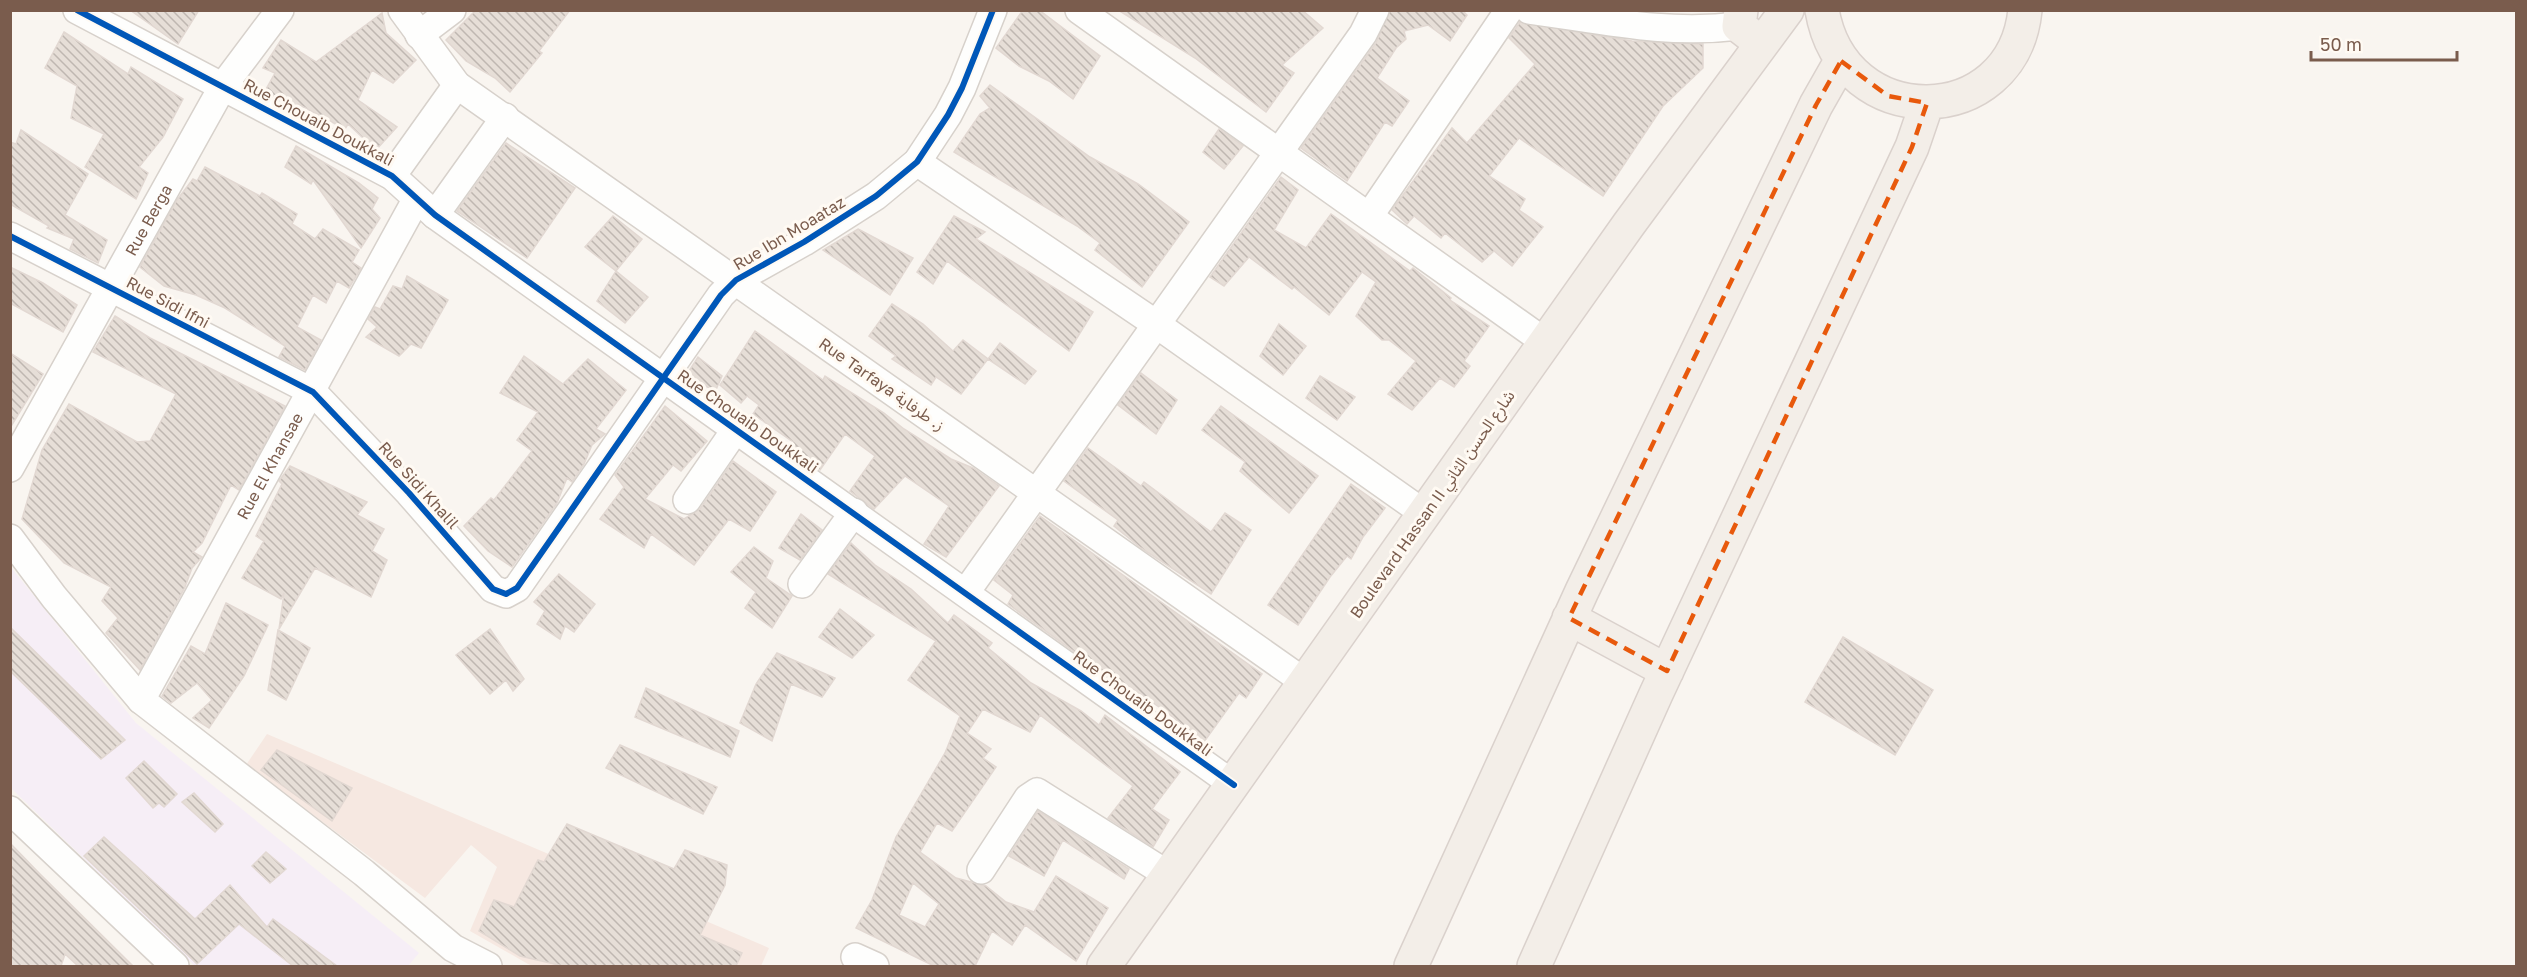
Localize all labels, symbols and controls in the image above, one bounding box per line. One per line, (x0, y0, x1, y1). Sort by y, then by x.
scale bar (2311, 24, 2456, 62)
text: 50 m (2320, 33, 2362, 55)
street label: Rue Chouaib Doukkali (240, 74, 398, 170)
street label: Rue Berga (120, 181, 176, 259)
street label: Rue Ibn Moaataz (729, 192, 849, 274)
street label: Rue Sidi Ifni (123, 272, 213, 332)
street label: Rue Tarfaya ز. طرفاية (815, 333, 949, 435)
street label: Rue Chouaib Doukkali (674, 365, 822, 477)
street label: Boulevard Hassan II شارع الحسن الثاني (1345, 386, 1521, 624)
street label: Rue El Khansae (232, 409, 307, 523)
street label: Rue Sidi Khalil (375, 437, 463, 533)
street label: Rue Chouaib Doukkali (1069, 646, 1217, 760)

